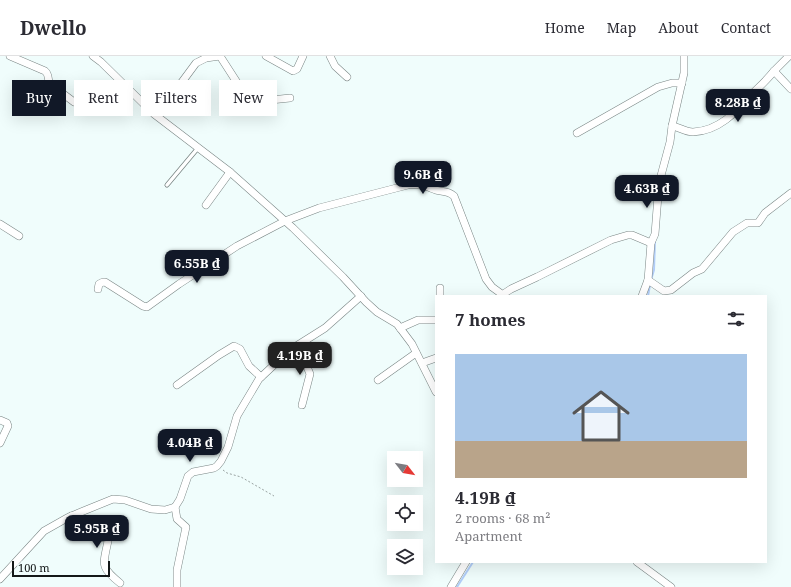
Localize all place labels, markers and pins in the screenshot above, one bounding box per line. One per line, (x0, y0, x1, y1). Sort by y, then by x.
pin: 8.28B ₫ (701, 89, 775, 123)
pin: 9.6B ₫ (390, 161, 456, 195)
pin: 4.63B ₫ (610, 175, 684, 209)
pin: 6.55B ₫ (160, 250, 234, 284)
pin: 4.19B ₫ (263, 342, 337, 376)
pin: 4.04B ₫ (153, 429, 227, 463)
pin: 5.95B ₫ (60, 515, 134, 549)

